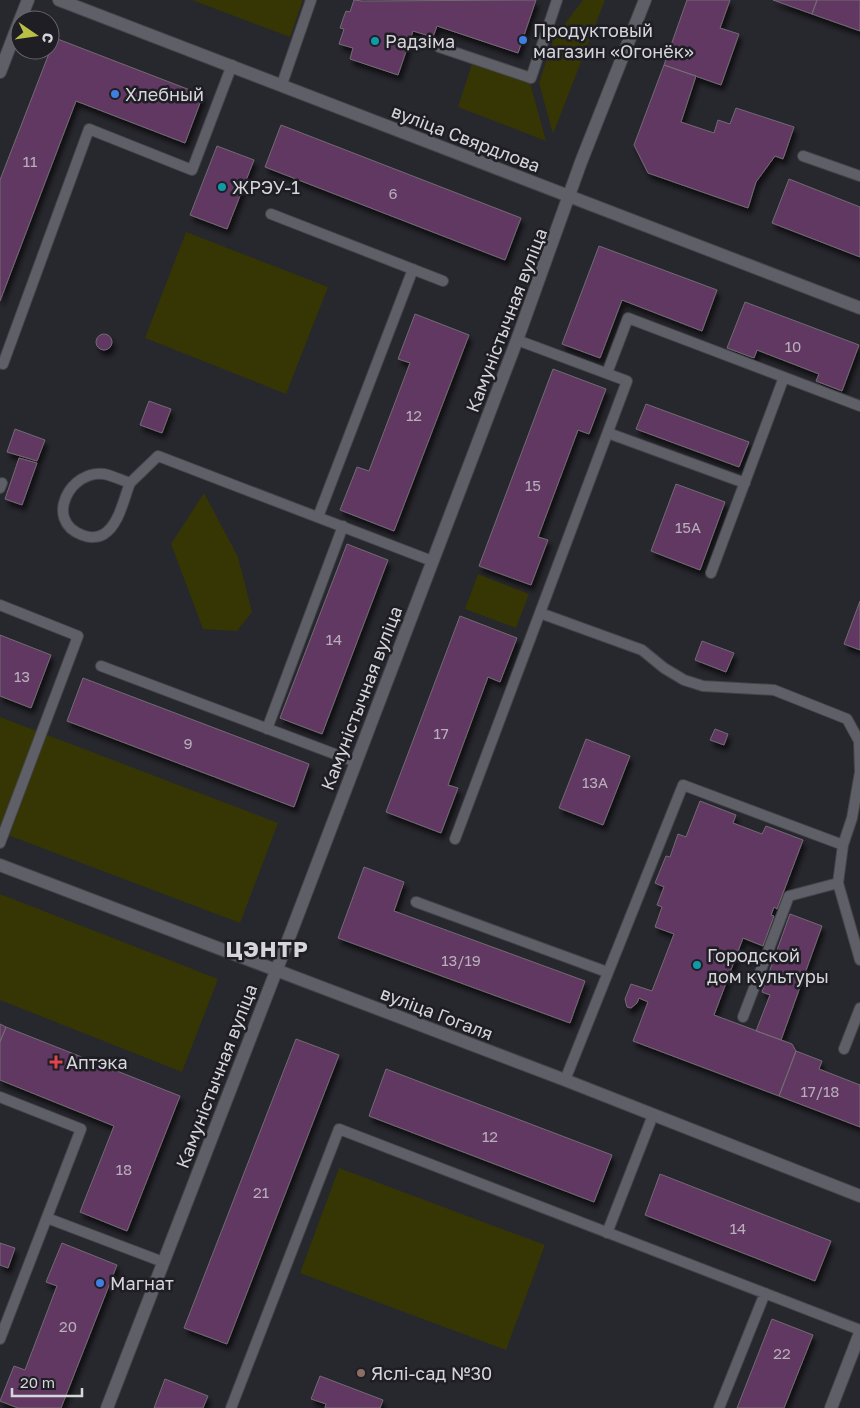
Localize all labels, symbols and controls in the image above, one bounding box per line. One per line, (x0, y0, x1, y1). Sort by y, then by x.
north arrow (10, 10, 60, 60)
place label: Продуктовый магазин «Огонёк» (533, 19, 694, 62)
place label: Радзіма (385, 30, 455, 52)
text: С (39, 31, 58, 45)
marker: Продуктовый магазин «Огонёк» (517, 34, 529, 46)
marker: Радзіма (369, 35, 381, 47)
place label: Хлебный (125, 83, 204, 105)
marker: Хлебный (109, 88, 121, 100)
street label: вуліца Свярдлова (389, 100, 543, 176)
house number: 11 (23, 152, 37, 170)
place label: ЖРЭУ-1 (232, 176, 300, 198)
marker: ЖРЭУ-1 (216, 181, 228, 193)
house number: 6 (388, 184, 398, 202)
street label: Камуністычная вуліца (461, 225, 551, 415)
house number: 10 (785, 337, 801, 355)
house number: 12 (406, 406, 422, 424)
house number: 15 (525, 476, 541, 494)
house number: 15А (675, 518, 701, 536)
street label: Камуністычная вуліца (316, 603, 406, 793)
house number: 14 (326, 630, 342, 648)
house number: 13 (14, 667, 30, 685)
house number: 17 (433, 724, 449, 742)
house number: 9 (183, 734, 193, 752)
house number: 13А (582, 773, 608, 791)
district label: ЦЭНТР (225, 935, 309, 962)
place label: Городской дом культуры (707, 944, 829, 987)
house number: 13/19 (441, 951, 481, 969)
marker: Городской дом культуры (691, 959, 703, 971)
street label: Камуністычная вуліца (171, 981, 261, 1171)
street label: вуліца Гогаля (378, 981, 496, 1045)
place label: Аптэка (66, 1051, 128, 1073)
marker: Аптэка (50, 1056, 62, 1068)
house number: 17/18 (801, 1082, 839, 1100)
house number: 12 (482, 1127, 498, 1145)
house number: 18 (116, 1160, 132, 1178)
house number: 21 (253, 1183, 269, 1201)
house number: 14 (730, 1219, 746, 1237)
place label: Магнат (110, 1272, 174, 1294)
marker: Магнат (94, 1277, 106, 1289)
house number: 20 (59, 1317, 77, 1335)
house number: 22 (773, 1344, 791, 1362)
place label: Яслі-сад №30 (371, 1362, 492, 1384)
scale bar (12, 1366, 82, 1398)
marker: Яслі-сад №30 (355, 1367, 367, 1379)
text: 20 m (20, 1373, 55, 1391)

